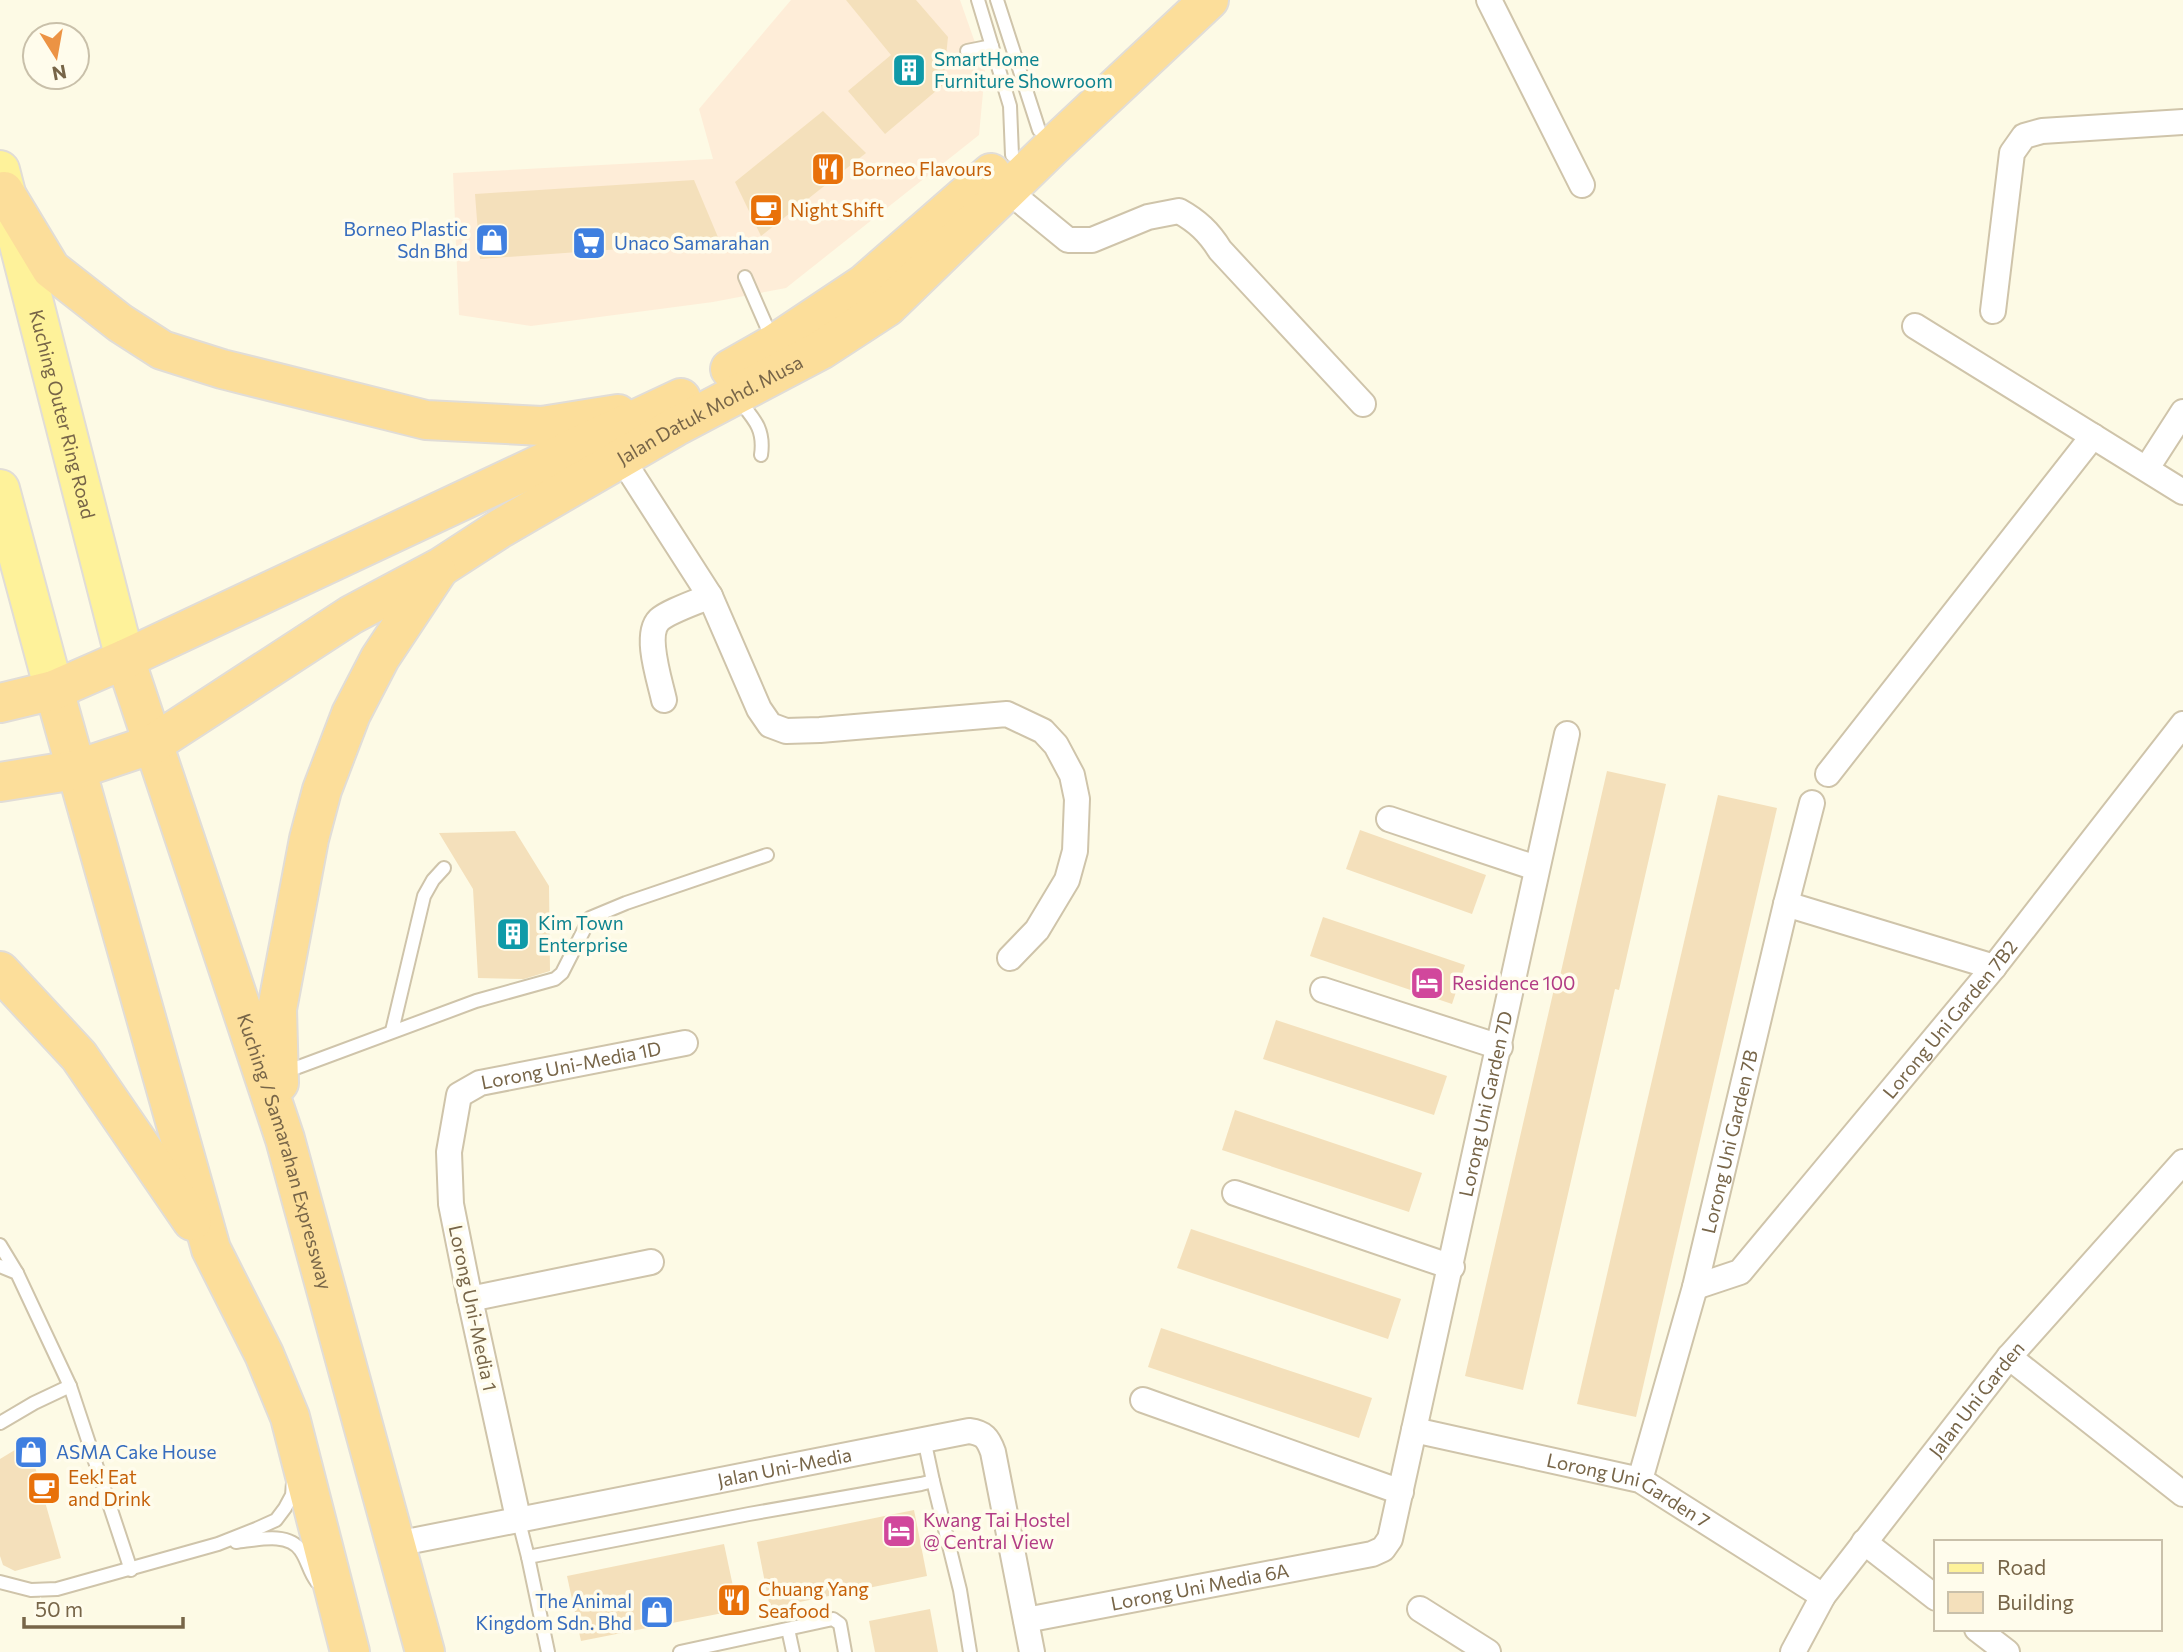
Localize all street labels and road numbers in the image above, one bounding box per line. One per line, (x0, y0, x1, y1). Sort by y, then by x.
street label: Kuching Outer Ring Road (25, 307, 101, 521)
street label: Jalan Datuk Mohd. Musa (613, 350, 806, 469)
street label: Lorong Uni Garden 7B2 (1878, 935, 2022, 1103)
street label: Lorong Uni Garden 7D (1454, 1009, 1517, 1199)
street label: Kuching / Samarahan Expressway (233, 1010, 338, 1292)
street label: Lorong Uni-Media 1D (479, 1036, 663, 1094)
street label: Lorong Uni Garden 7B (1696, 1047, 1762, 1236)
street label: Lorong Uni-Media 1 (445, 1223, 502, 1393)
street label: Jalan Uni Garden (1923, 1336, 2029, 1462)
street label: Jalan Uni-Media (715, 1442, 854, 1491)
street label: Lorong Uni Garden 7 (1545, 1448, 1714, 1532)
street label: Lorong Uni Media 6A (1109, 1558, 1291, 1615)

